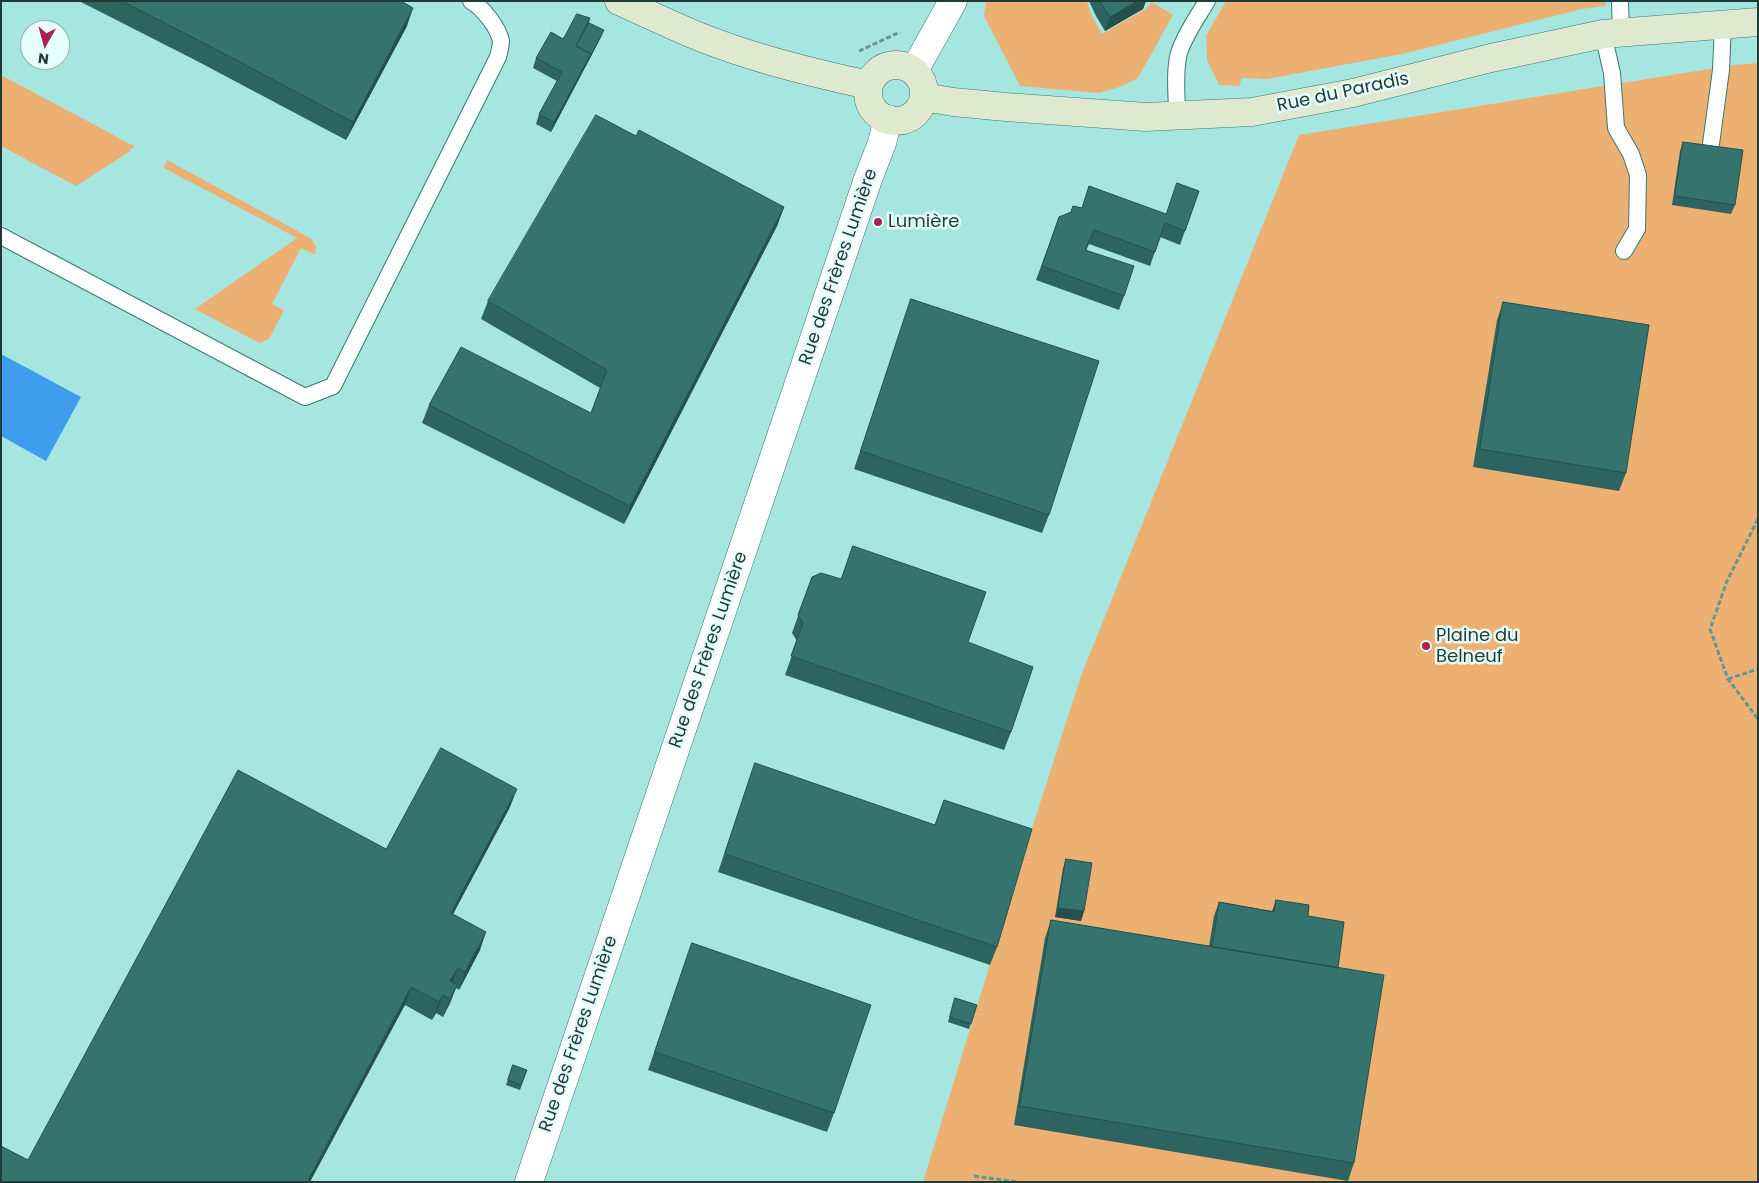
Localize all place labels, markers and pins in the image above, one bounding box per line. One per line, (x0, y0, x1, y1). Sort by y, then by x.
place label: Lumière (888, 211, 959, 233)
marker: Lumière (872, 216, 884, 228)
place label: Plaine du Belneuf (1436, 625, 1519, 668)
marker: Plaine du Belneuf (1420, 640, 1432, 652)

